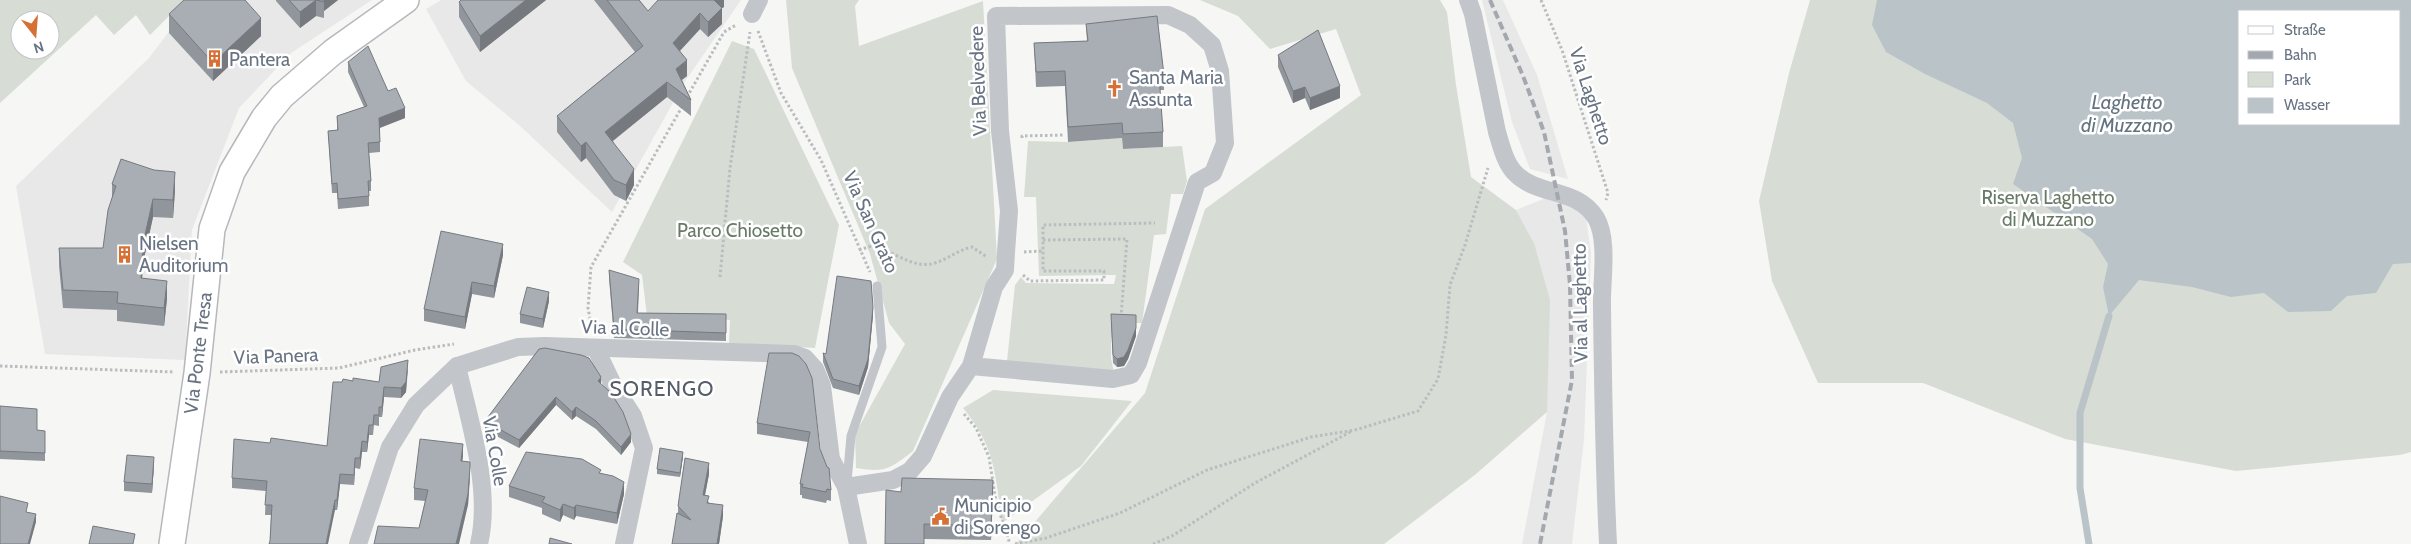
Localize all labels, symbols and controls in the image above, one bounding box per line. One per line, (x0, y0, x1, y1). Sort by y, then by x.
north arrow (10, 10, 60, 60)
legend (2238, 10, 2401, 125)
text: Straße (2284, 21, 2326, 39)
street label: Via Belvedere (965, 25, 991, 136)
text: N (31, 37, 46, 57)
street label: Via Laghetto (1564, 44, 1618, 148)
text: Bahn (2284, 46, 2317, 64)
place label: Pantera (229, 48, 290, 71)
building icon: Pantera (205, 49, 225, 69)
place label: Santa Maria Assunta (1129, 66, 1223, 111)
text: Park (2284, 71, 2311, 89)
church icon: Santa Maria Assunta (1105, 78, 1125, 98)
water label: Laghetto di Muzzano (2081, 90, 2173, 137)
text: Wasser (2284, 96, 2330, 114)
street label: Via San Grato (838, 167, 904, 277)
park label: Riserva Laghetto di Muzzano (1982, 186, 2114, 231)
park label: Parco Chiosetto (677, 219, 803, 242)
place label: Nielsen Auditorium (139, 232, 228, 277)
street label: Via al Laghetto (1567, 243, 1593, 363)
building icon: Nielsen Auditorium (115, 244, 135, 264)
street label: Via Ponte Tresa (179, 291, 217, 415)
street label: Via al Colle (581, 315, 670, 341)
street label: Via Panera (233, 343, 319, 369)
district label: SORENGO (610, 376, 714, 401)
street label: Via Colle (478, 414, 512, 488)
place label: Municipio di Sorengo (954, 494, 1040, 539)
public building icon: Municipio di Sorengo (930, 506, 950, 526)

